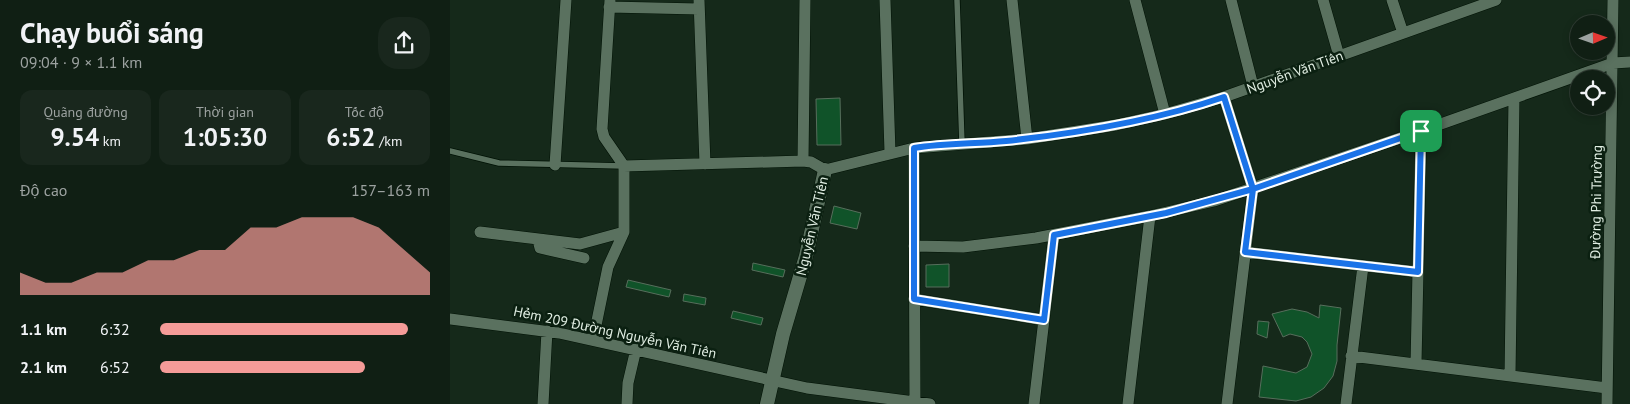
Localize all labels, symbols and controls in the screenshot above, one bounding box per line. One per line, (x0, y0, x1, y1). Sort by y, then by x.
text: Chạy buổi sáng (20, 14, 204, 51)
north arrow (1570, 15, 1615, 60)
map controls (1570, 15, 1615, 115)
button: share (378, 17, 430, 69)
street label: Nguyễn Văn Tiên (1244, 46, 1346, 98)
text: 09:04 · 9 × 1.1 km (20, 52, 142, 72)
button: locate (1570, 70, 1615, 115)
text: Quãng đường (44, 103, 128, 121)
text: Thời gian (196, 103, 254, 121)
text: Tốc độ (345, 103, 384, 121)
pin (1400, 110, 1442, 152)
icon: arrive (1407, 117, 1435, 145)
text: 9.54 (50, 121, 99, 153)
text: 1:05:30 (183, 121, 267, 153)
text: 6:52 (326, 121, 376, 153)
text: km (99, 132, 121, 150)
text: /km (376, 132, 402, 150)
street label: Đường Phi Trường (1586, 145, 1606, 260)
street label: Nguyễn Văn Tiên (792, 175, 832, 277)
text: Độ cao (20, 180, 67, 200)
text: 157–163 m (351, 180, 430, 200)
street label: Hẻm 209 Đường Nguyễn Văn Tiên (512, 302, 718, 362)
text: 1.1 km (20, 319, 67, 339)
text: 6:32 (100, 319, 130, 339)
text: 2.1 km (20, 357, 67, 377)
text: 6:52 (100, 357, 130, 377)

